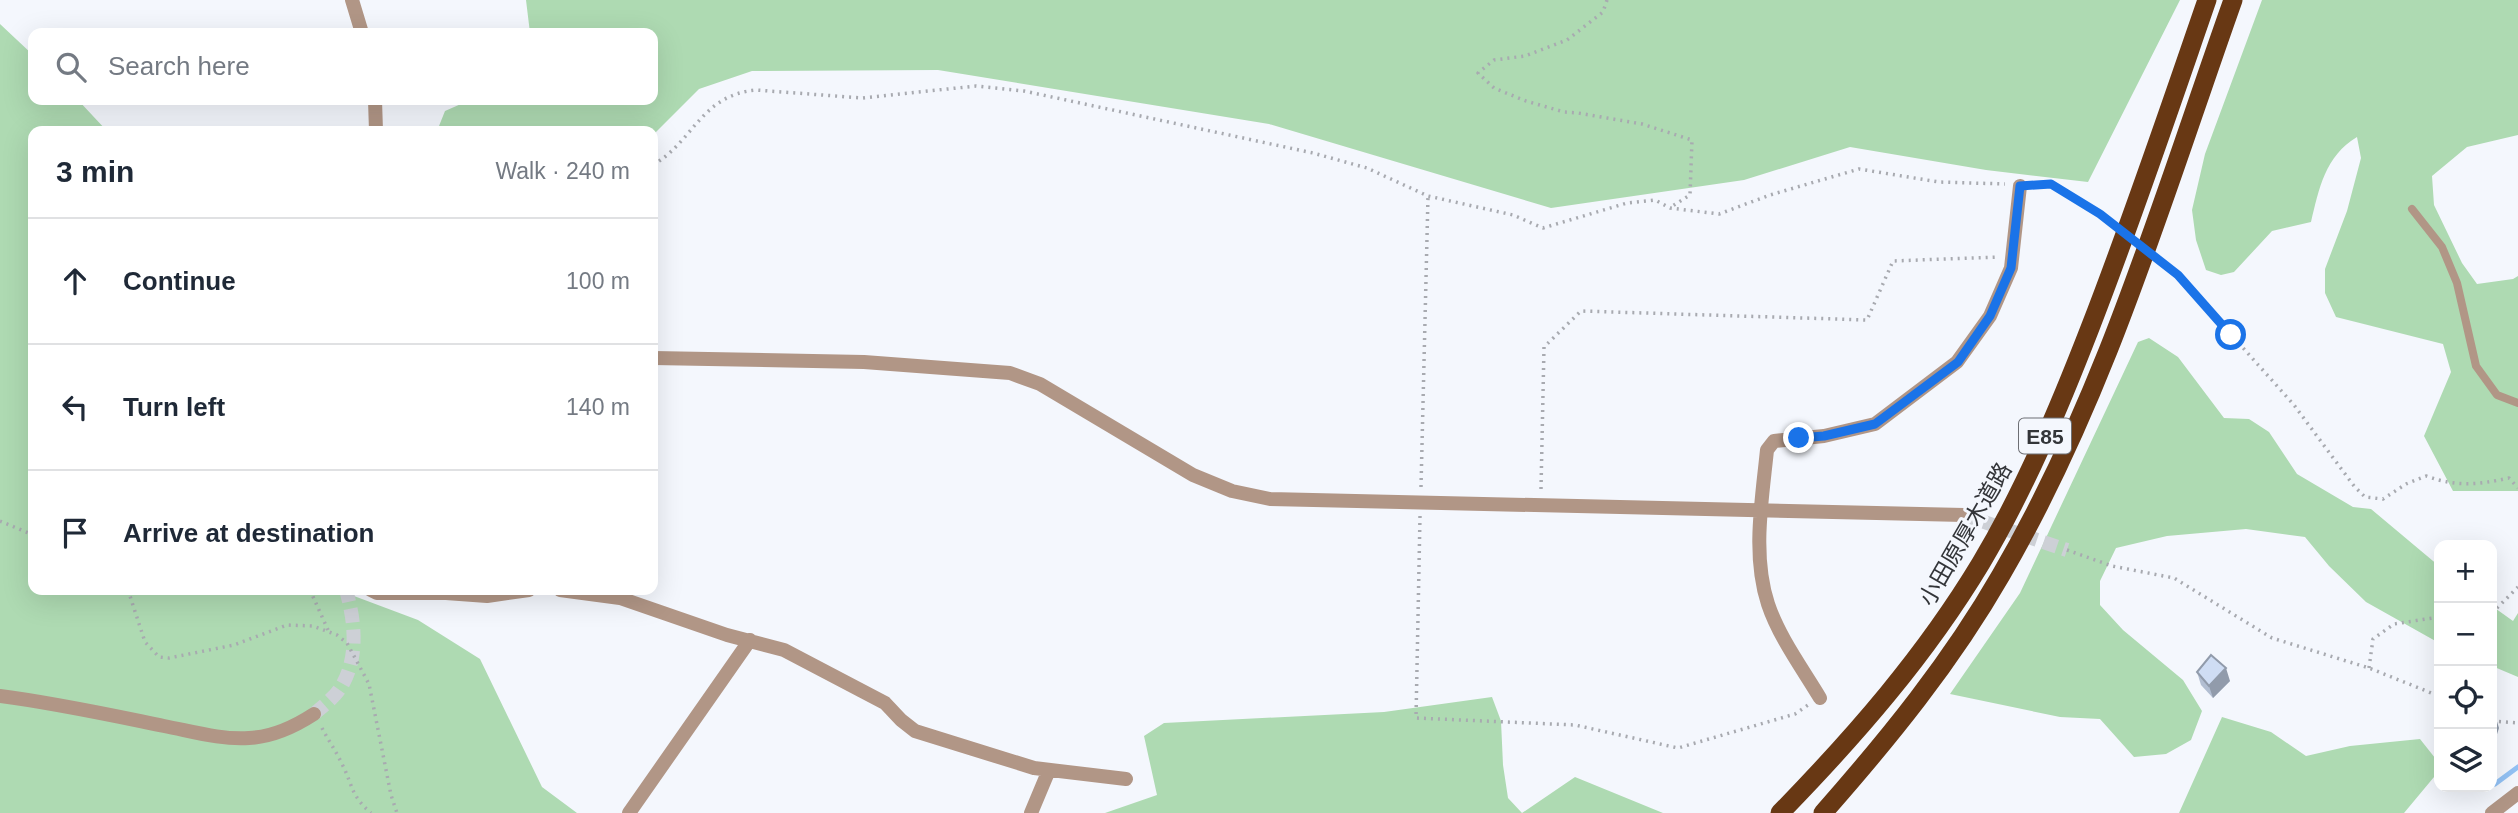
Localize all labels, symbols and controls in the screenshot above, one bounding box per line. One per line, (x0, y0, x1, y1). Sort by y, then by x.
search box (28, 28, 658, 105)
icon: search (52, 48, 90, 86)
text: Search here (108, 51, 250, 81)
text: 3 min (56, 155, 134, 188)
text: Walk · 240 m (495, 158, 630, 184)
icon: ahead (56, 262, 94, 300)
text: Continue (123, 266, 236, 296)
text: 100 m (566, 268, 630, 294)
route start (2215, 319, 2246, 350)
icon: left (56, 388, 94, 426)
text: Turn left (123, 392, 225, 422)
text: 140 m (566, 394, 630, 420)
road number: E85 (2019, 418, 2071, 453)
route end (1783, 422, 1814, 453)
street label: 小田原厚木道路 (1913, 458, 2017, 610)
icon: arrive (56, 514, 94, 552)
text: Arrive at destination (123, 518, 374, 548)
map controls (2434, 540, 2497, 792)
button: + (2434, 540, 2497, 603)
button: − (2434, 603, 2497, 666)
button: locate (2434, 666, 2497, 729)
button: layers (2434, 729, 2497, 792)

